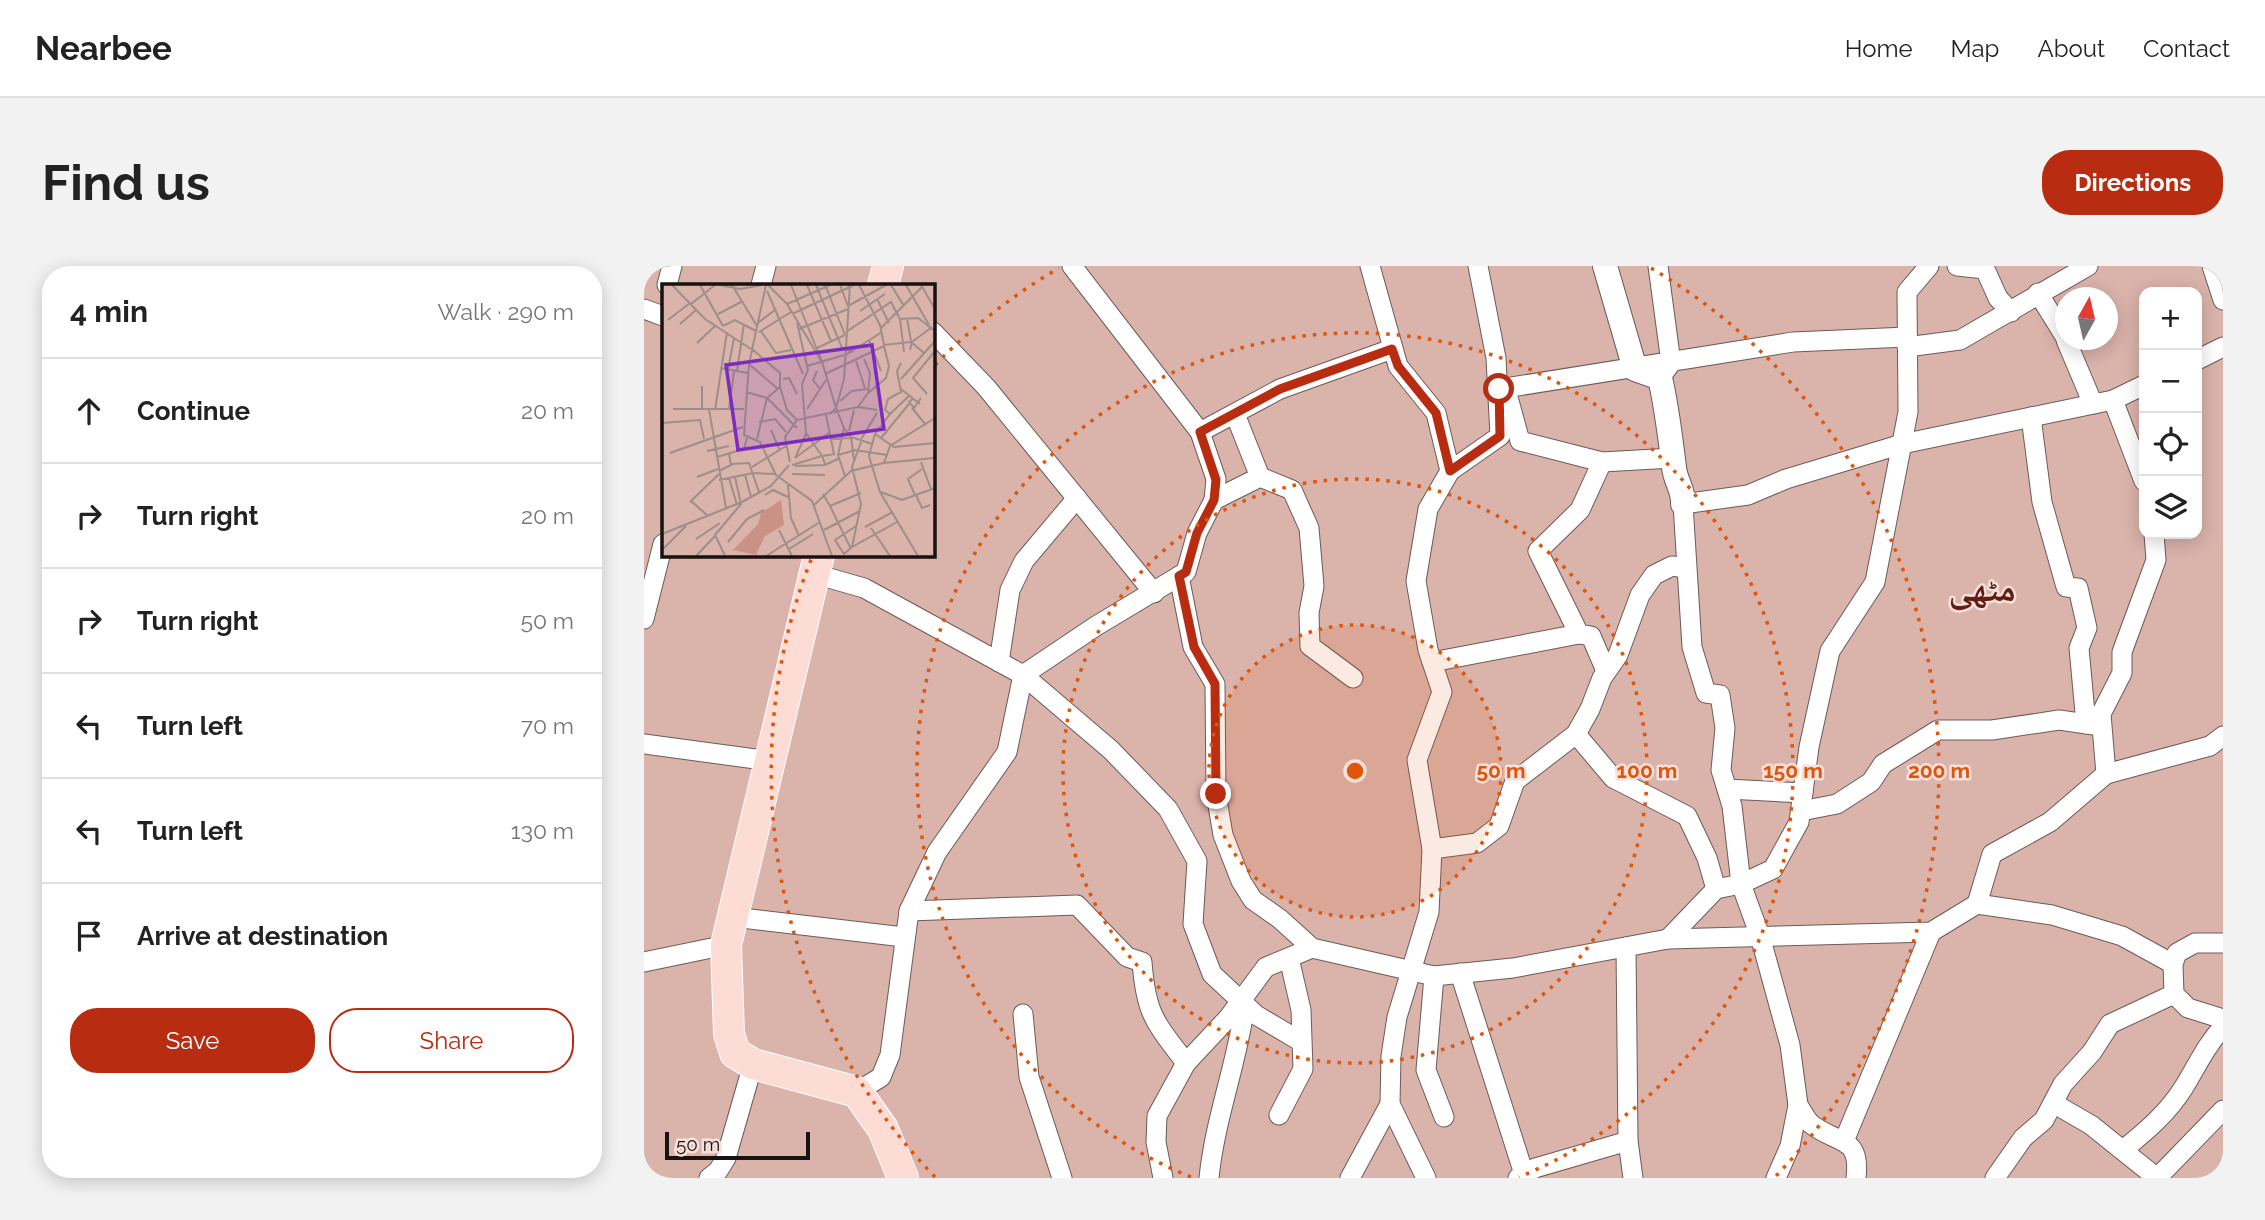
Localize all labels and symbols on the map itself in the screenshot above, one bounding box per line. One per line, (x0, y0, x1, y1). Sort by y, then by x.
inset map (662, 284, 934, 556)
north arrow (2055, 287, 2118, 350)
route start (1483, 373, 1514, 404)
district label: مٹھی (1948, 568, 2016, 611)
text: 50 m (1476, 758, 1526, 783)
text: 100 m (1617, 758, 1677, 783)
text: 150 m (1763, 758, 1823, 783)
text: 200 m (1908, 758, 1970, 783)
centre of rings (1343, 759, 1367, 783)
route end (1200, 778, 1231, 809)
scale bar (665, 1129, 810, 1161)

